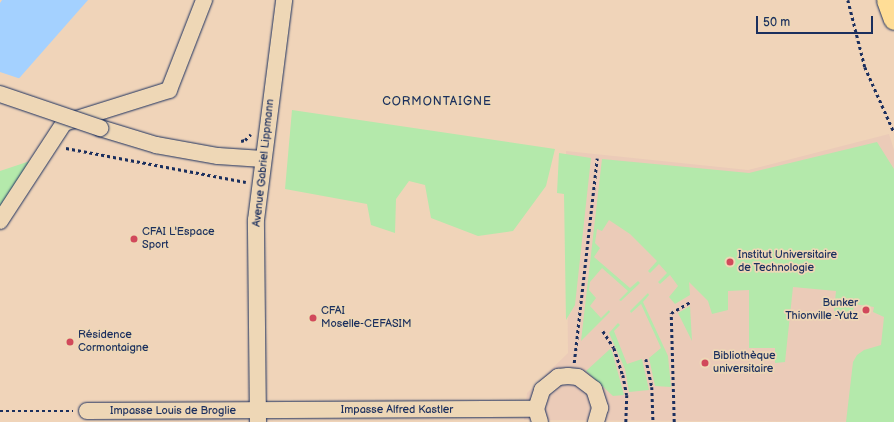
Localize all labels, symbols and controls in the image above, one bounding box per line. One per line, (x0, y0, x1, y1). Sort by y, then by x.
scale bar (758, 8, 875, 34)
text: 50 m (763, 15, 790, 30)
district label: CORMONTAIGNE (382, 95, 492, 109)
street label: Avenue Gabriel Lippmann (251, 98, 277, 228)
place label: CFAI L'Espace Sport (142, 226, 215, 252)
marker: CFAI L'Espace Sport (129, 234, 139, 244)
place label: Institut Universitaire de Technologie (738, 249, 837, 275)
marker: Institut Universitaire de Technologie (725, 257, 735, 267)
place label: Bunker Thionville -Yutz (785, 297, 858, 323)
place label: CFAI Moselle-CEFASIM (321, 305, 411, 331)
marker: Bunker Thionville -Yutz (861, 305, 871, 315)
marker: CFAI Moselle-CEFASIM (308, 313, 318, 323)
place label: Résidence Cormontaigne (78, 329, 149, 355)
marker: Résidence Cormontaigne (65, 337, 75, 347)
place label: Bibliothèque universitaire (713, 350, 776, 376)
marker: Bibliothèque universitaire (700, 358, 710, 368)
street label: Impasse Alfred Kastler (341, 403, 453, 417)
street label: Impasse Louis de Broglie (110, 404, 236, 418)

